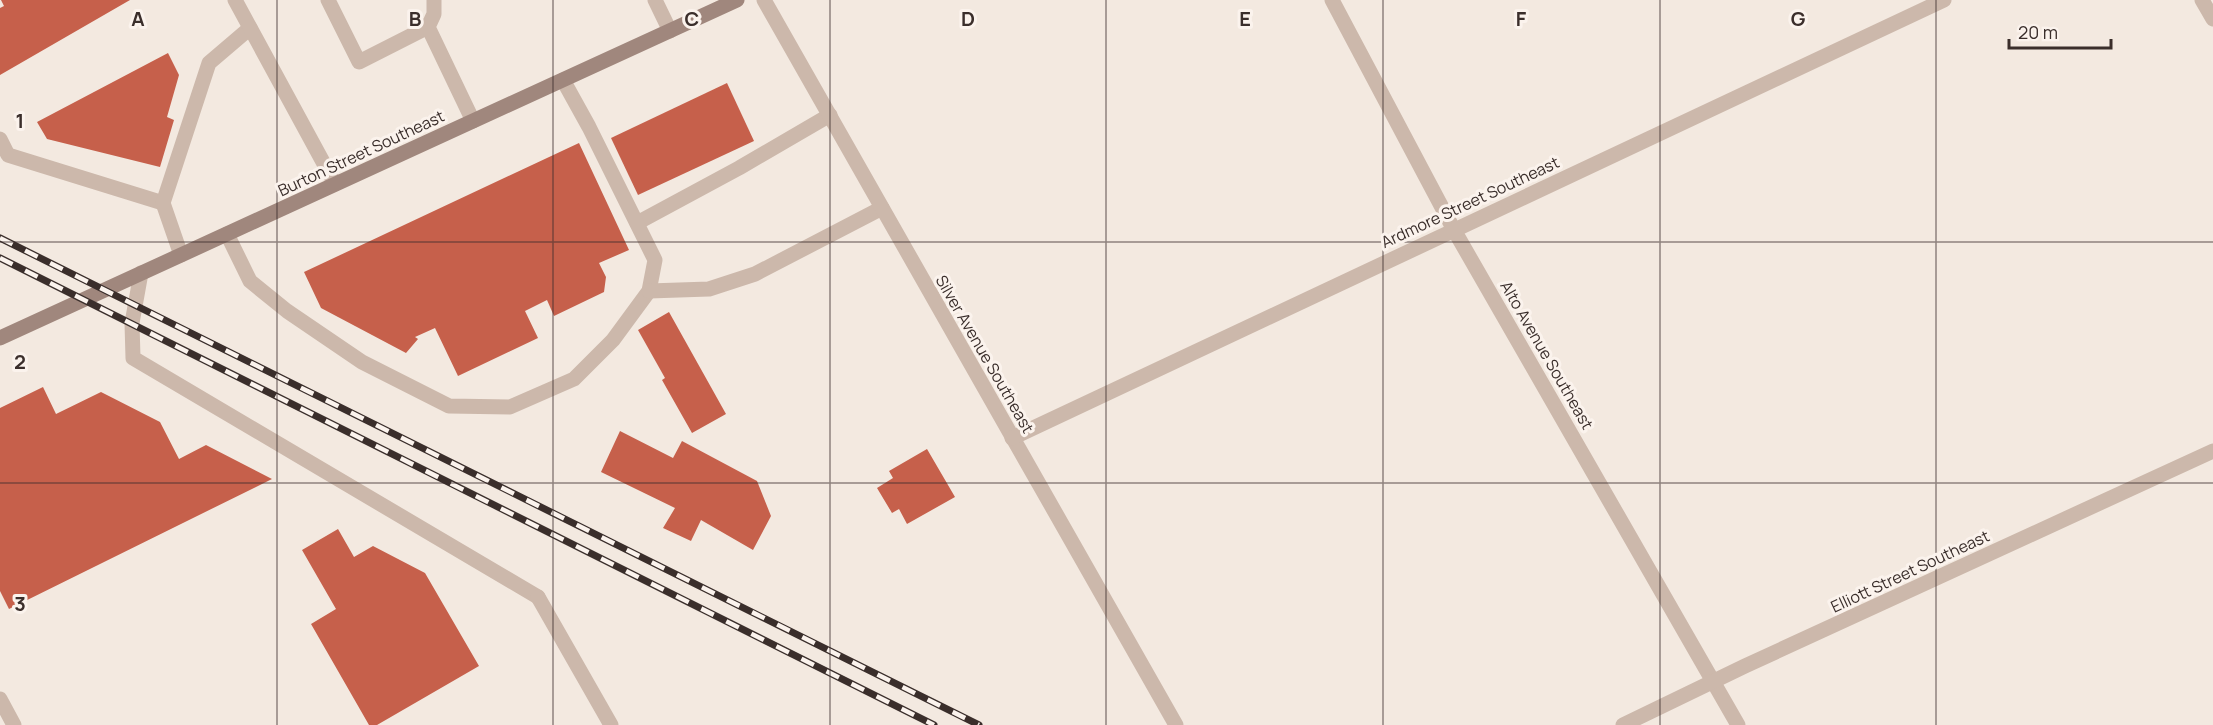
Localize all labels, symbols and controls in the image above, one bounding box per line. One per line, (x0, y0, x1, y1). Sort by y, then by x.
text: A (131, 5, 145, 32)
text: B (409, 5, 422, 32)
text: C (685, 5, 699, 32)
text: D (961, 5, 975, 32)
text: E (1239, 5, 1251, 32)
text: F (1516, 5, 1527, 32)
text: G (1791, 5, 1806, 32)
scale bar (2009, 12, 2111, 50)
text: 20 m (2018, 20, 2058, 44)
street label: Burton Street Southeast (274, 105, 448, 201)
text: 1 (16, 107, 24, 134)
street label: Ardmore Street Southeast (1377, 151, 1563, 253)
street label: Silver Avenue Southeast (931, 271, 1039, 437)
street label: Alto Avenue Southeast (1495, 277, 1599, 433)
text: 2 (14, 348, 26, 375)
street label: Elliott Street Southeast (1827, 525, 1993, 617)
text: 3 (14, 590, 26, 617)

